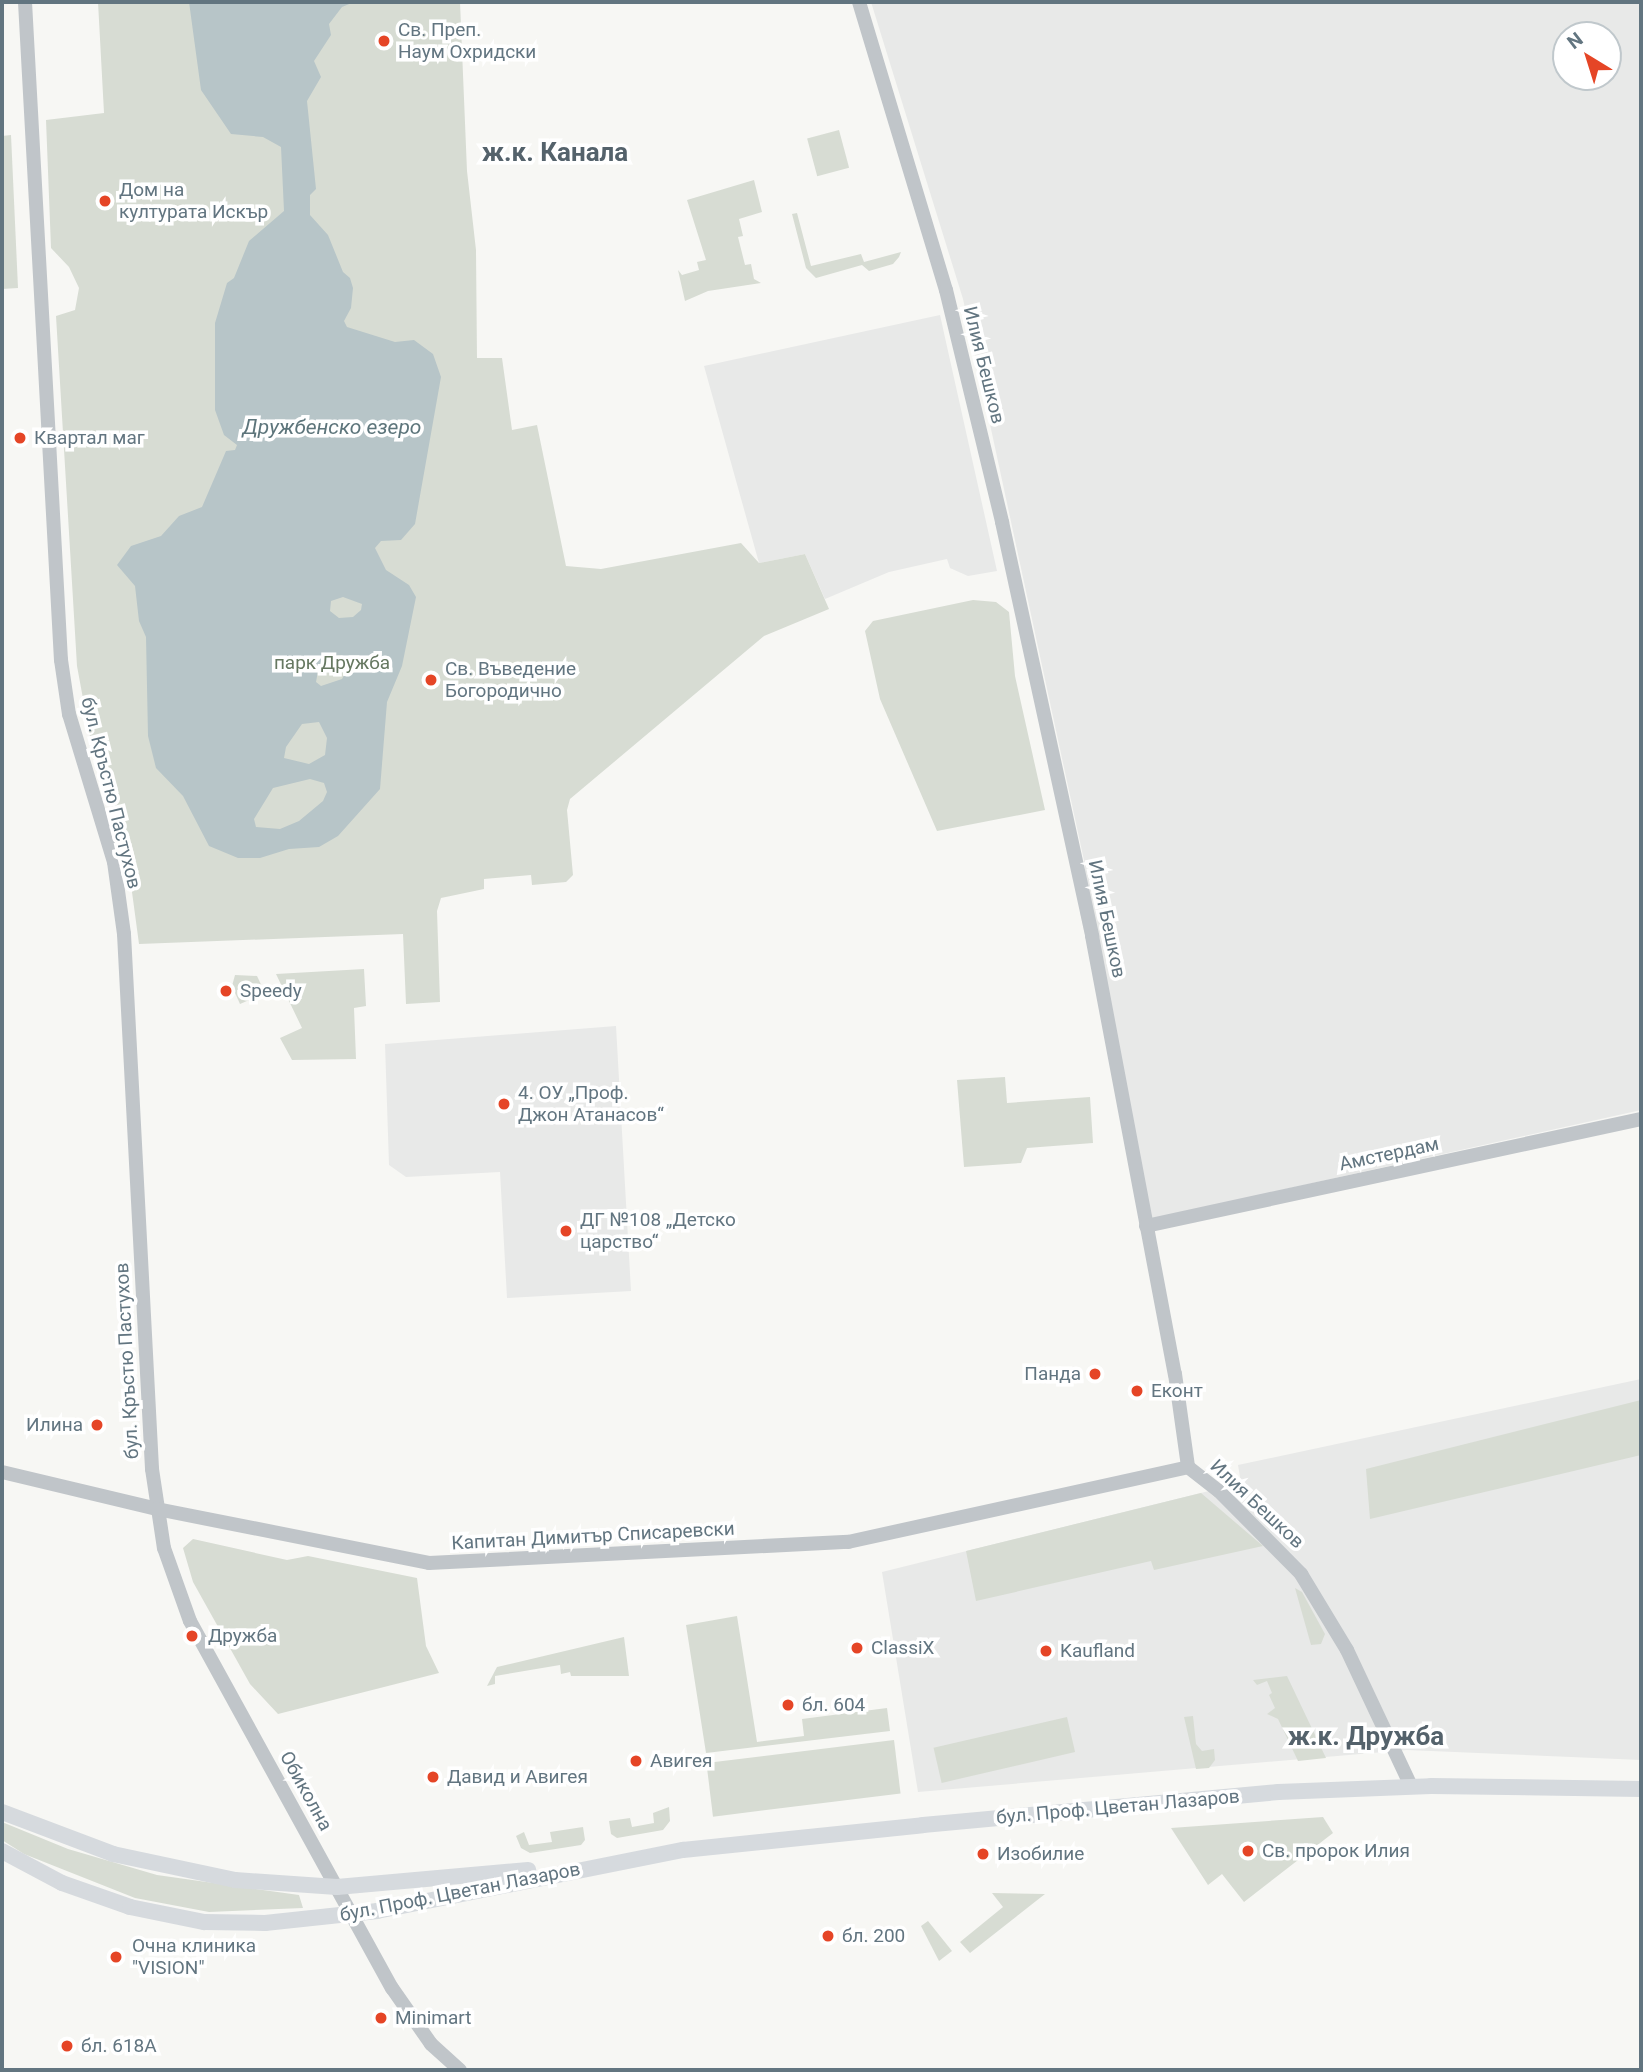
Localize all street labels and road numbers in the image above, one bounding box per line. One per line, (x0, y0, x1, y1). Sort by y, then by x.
street label: Илия Бешков (958, 304, 1010, 426)
street label: бул. Кръстю Пастухов (76, 695, 146, 891)
street label: Илия Бешков (1083, 858, 1131, 980)
street label: Амстердам (1337, 1132, 1441, 1176)
street label: бул. Кръстю Пастухов (110, 1262, 144, 1460)
street label: Илия Бешков (1205, 1455, 1309, 1553)
street label: Капитан Димитър Списаревски (451, 1517, 735, 1555)
street label: Обиколна (275, 1747, 337, 1835)
street label: бул. Проф. Цветан Лазаров (995, 1785, 1241, 1829)
street label: бул. Проф. Цветан Лазаров (338, 1858, 582, 1926)

